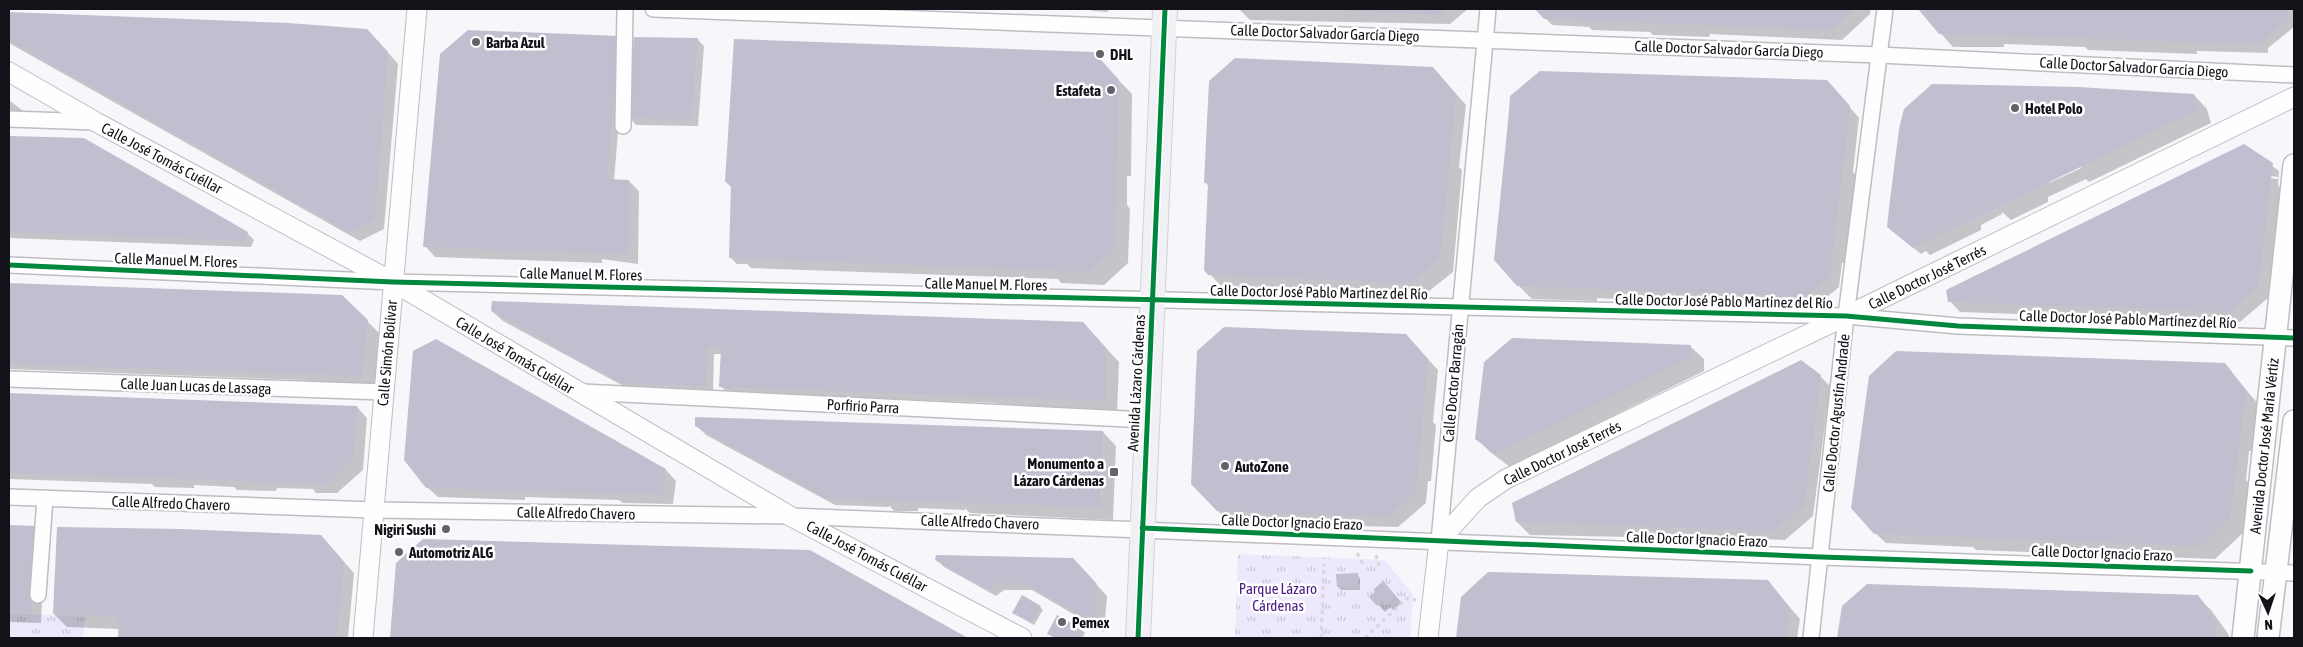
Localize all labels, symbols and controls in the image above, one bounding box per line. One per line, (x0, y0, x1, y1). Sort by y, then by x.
street label: Calle Doctor Salvador García Diego (1230, 21, 1420, 45)
place label: Barba Azul (486, 34, 546, 51)
marker: Barba Azul (470, 36, 482, 48)
street label: Calle Doctor Salvador García Diego (1634, 37, 1824, 61)
place label: DHL (1110, 46, 1133, 63)
marker: DHL (1094, 48, 1106, 60)
street label: Calle Doctor Salvador García Diego (2039, 54, 2229, 80)
place label: Estafeta (1056, 82, 1101, 99)
marker: Estafeta (1105, 84, 1117, 96)
place label: Hotel Polo (2025, 100, 2083, 117)
marker: Hotel Polo (2009, 102, 2021, 114)
street label: Calle José Tomás Cuéllar (99, 119, 226, 197)
street label: Calle Doctor José Terrés (1865, 241, 1989, 313)
street label: Calle Manuel M. Flores (114, 249, 238, 271)
street label: Calle Manuel M. Flores (519, 264, 643, 284)
street label: Calle Manuel M. Flores (924, 274, 1048, 294)
street label: Calle Doctor José Pablo Martínez del Río (1210, 282, 1428, 302)
street label: Calle Doctor José Pablo Martínez del Río (1615, 291, 1833, 311)
street label: Calle Simón Bolívar (374, 299, 400, 407)
street label: Calle Doctor José Pablo Martínez del Río (2019, 307, 2237, 331)
street label: Calle José Tomás Cuéllar (453, 313, 577, 397)
street label: Avenida Lázaro Cárdenas (1124, 314, 1148, 452)
street label: Calle Doctor Barragán (1439, 323, 1467, 443)
street label: Calle Doctor Agustín Andrade (1819, 333, 1853, 493)
street label: Avenida Doctor José María Vértiz (2246, 357, 2282, 535)
street label: Calle Juan Lucas de Lassaga (120, 375, 272, 397)
street label: Porfirio Parra (826, 396, 900, 416)
street label: Calle Doctor José Terrés (1500, 417, 1624, 489)
place label: Monumento a Lázaro Cárdenas (1014, 455, 1105, 489)
place label: AutoZone (1234, 458, 1289, 475)
marker: AutoZone (1219, 460, 1231, 472)
marker: Monumento a Lázaro Cárdenas (1108, 466, 1120, 478)
street label: Calle Alfredo Chavero (111, 492, 231, 514)
street label: Calle Alfredo Chavero (517, 503, 635, 523)
street label: Calle Alfredo Chavero (920, 511, 1040, 533)
street label: Calle Doctor Ignacio Erazo (1221, 511, 1363, 533)
street label: Calle José Tomás Cuéllar (804, 517, 931, 595)
place label: Nigiri Sushi (374, 521, 436, 538)
marker: Nigiri Sushi (440, 523, 452, 535)
street label: Calle Doctor Ignacio Erazo (1626, 528, 1768, 550)
street label: Calle Doctor Ignacio Erazo (2031, 542, 2173, 564)
place label: Automotriz ALG (408, 544, 493, 561)
marker: Automotriz ALG (393, 546, 405, 558)
park label: Parque Lázaro Cárdenas (1239, 580, 1317, 614)
north arrow (2243, 587, 2293, 637)
place label: Pemex (1072, 614, 1110, 631)
marker: Pemex (1056, 616, 1068, 628)
text: N (2264, 617, 2273, 633)

